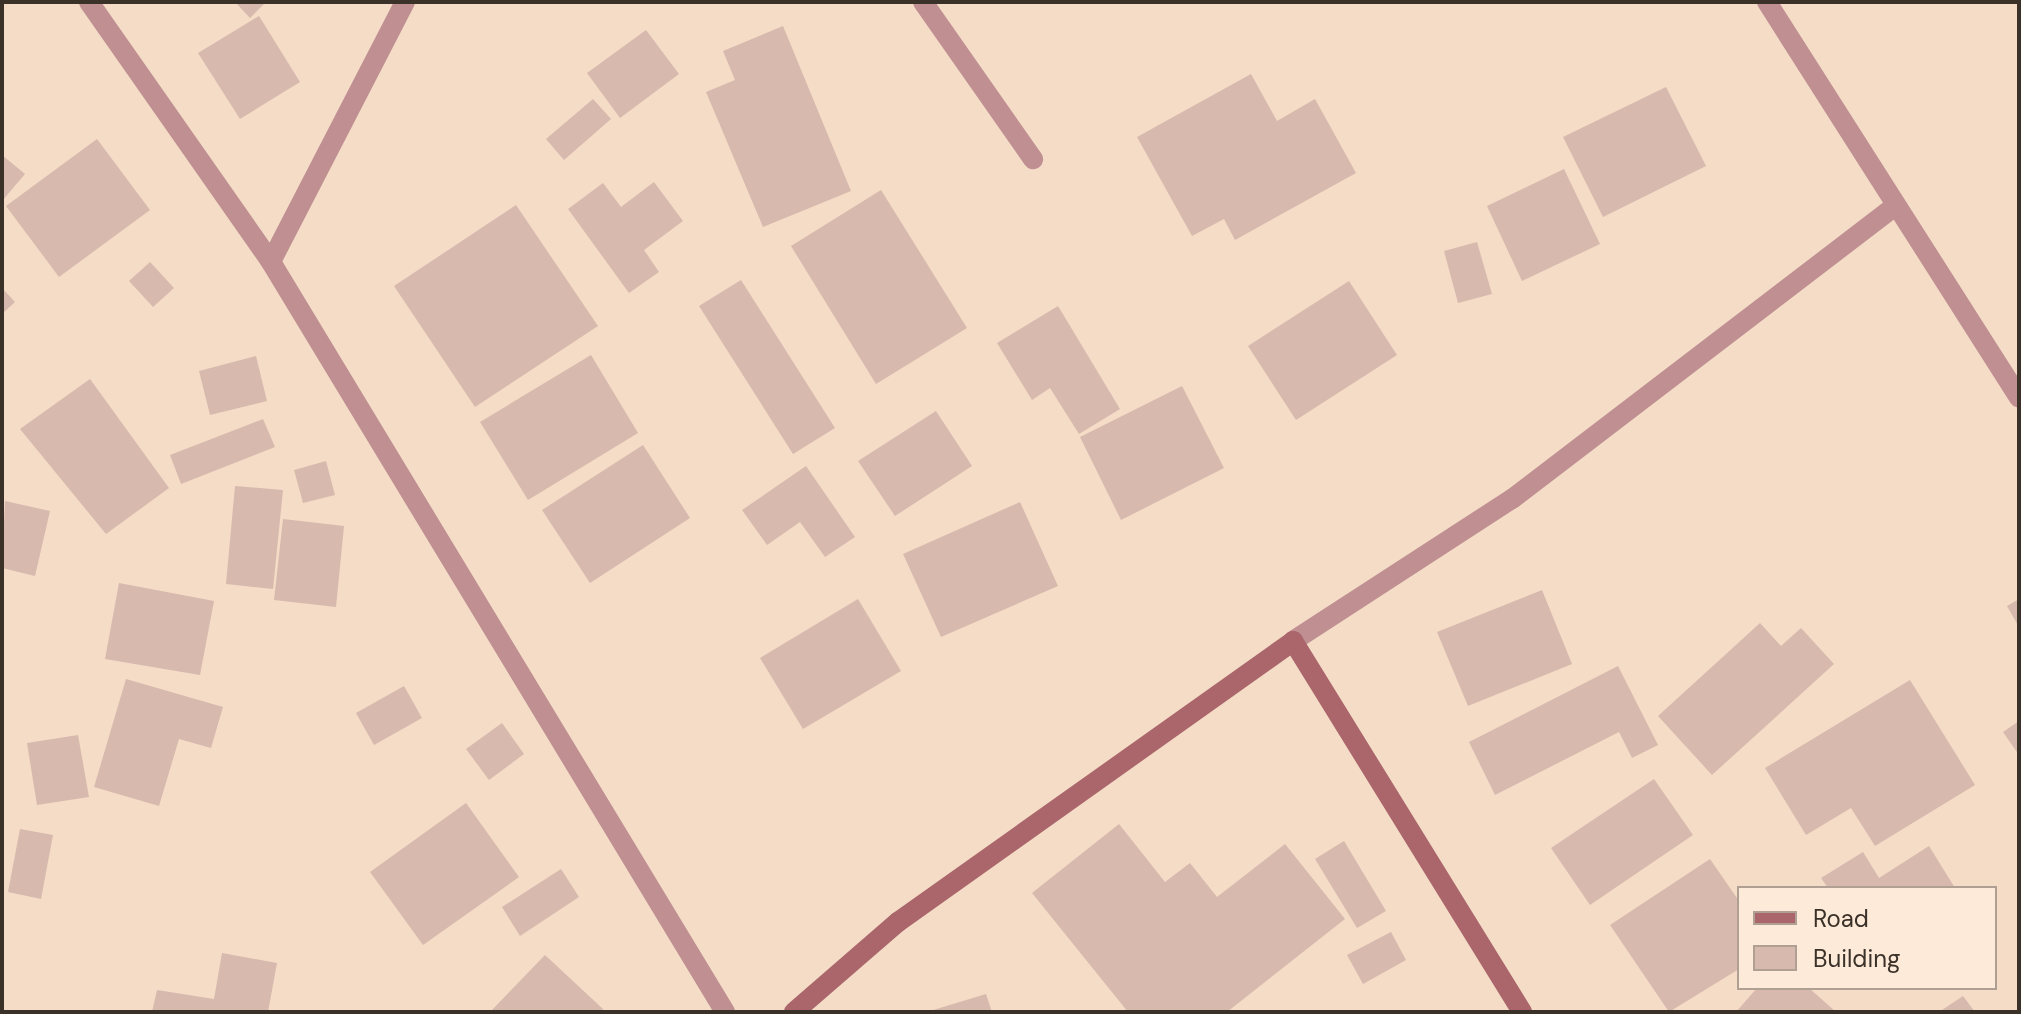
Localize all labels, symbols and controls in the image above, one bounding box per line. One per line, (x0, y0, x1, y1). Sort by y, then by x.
legend (1737, 886, 1997, 990)
text: Road (1813, 903, 1869, 934)
text: Building (1813, 943, 1900, 974)

